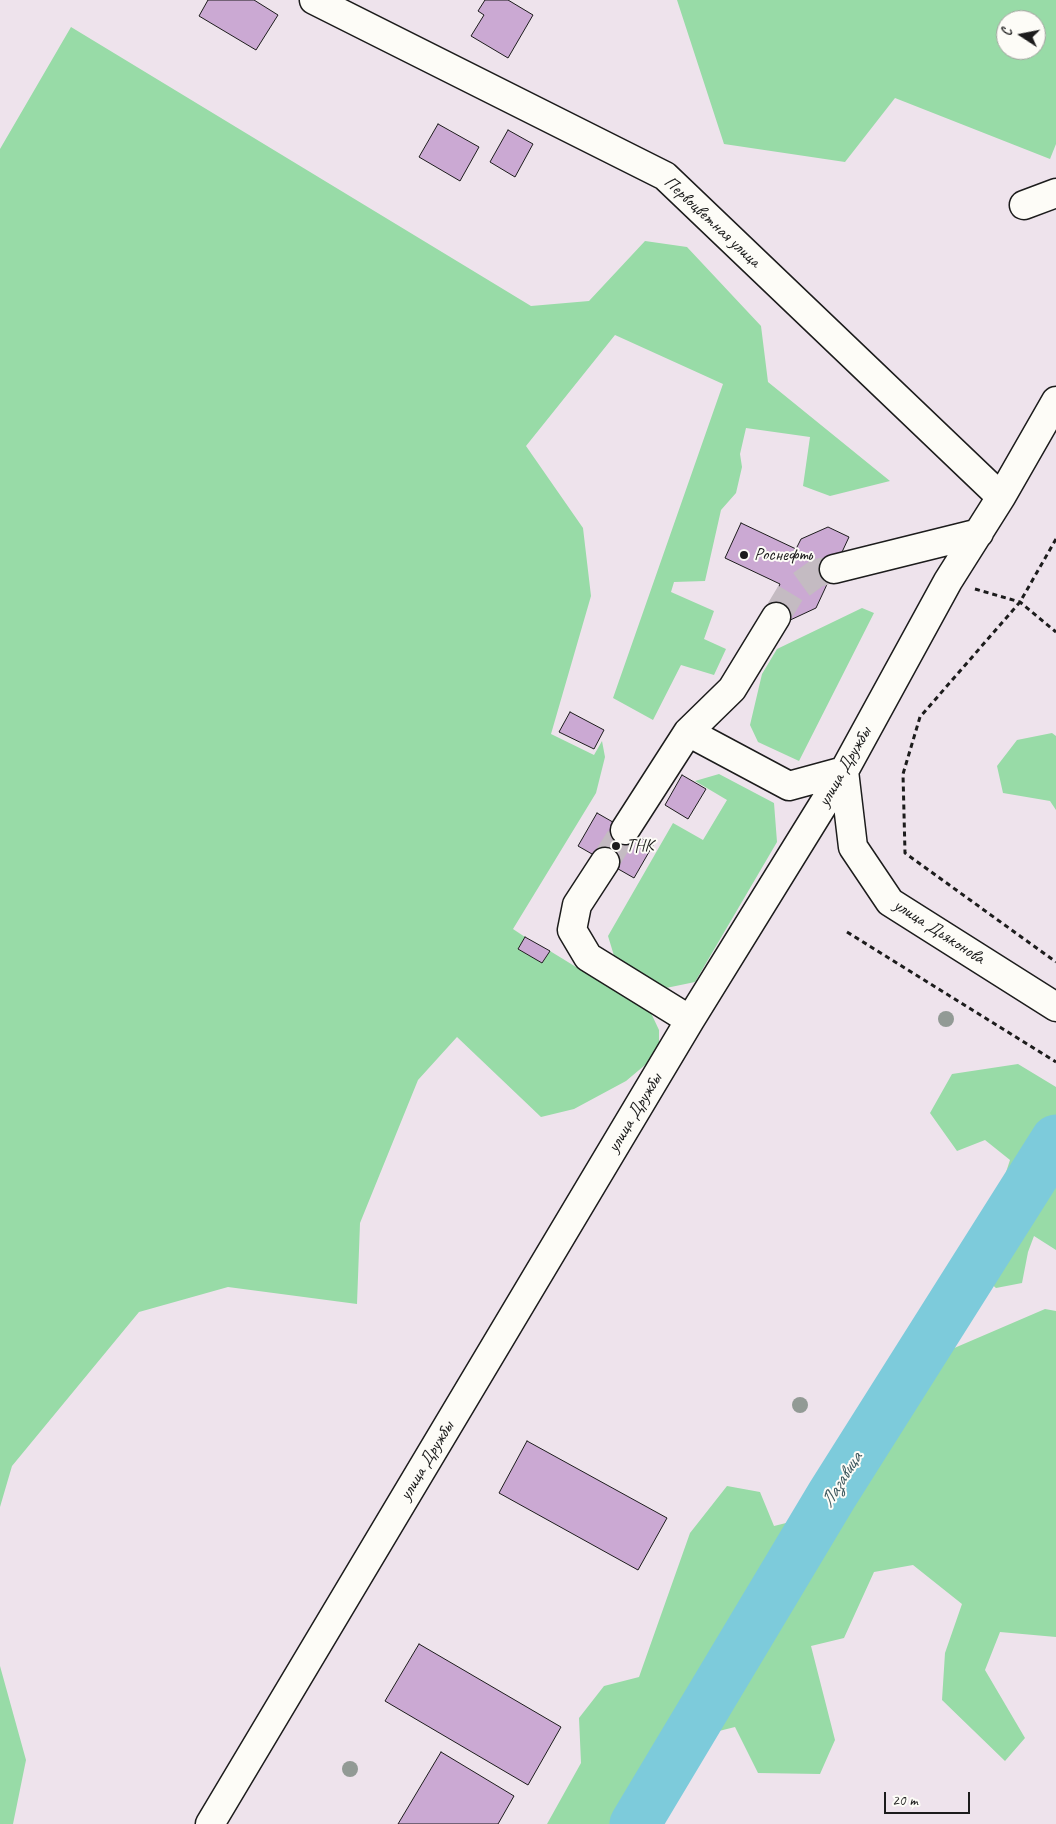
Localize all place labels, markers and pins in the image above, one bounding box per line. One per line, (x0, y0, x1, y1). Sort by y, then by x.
place label: Роснефть (754, 544, 812, 566)
marker: Роснефть (738, 549, 750, 561)
place label: ТНК (626, 835, 653, 857)
marker: ТНК (610, 840, 622, 852)

